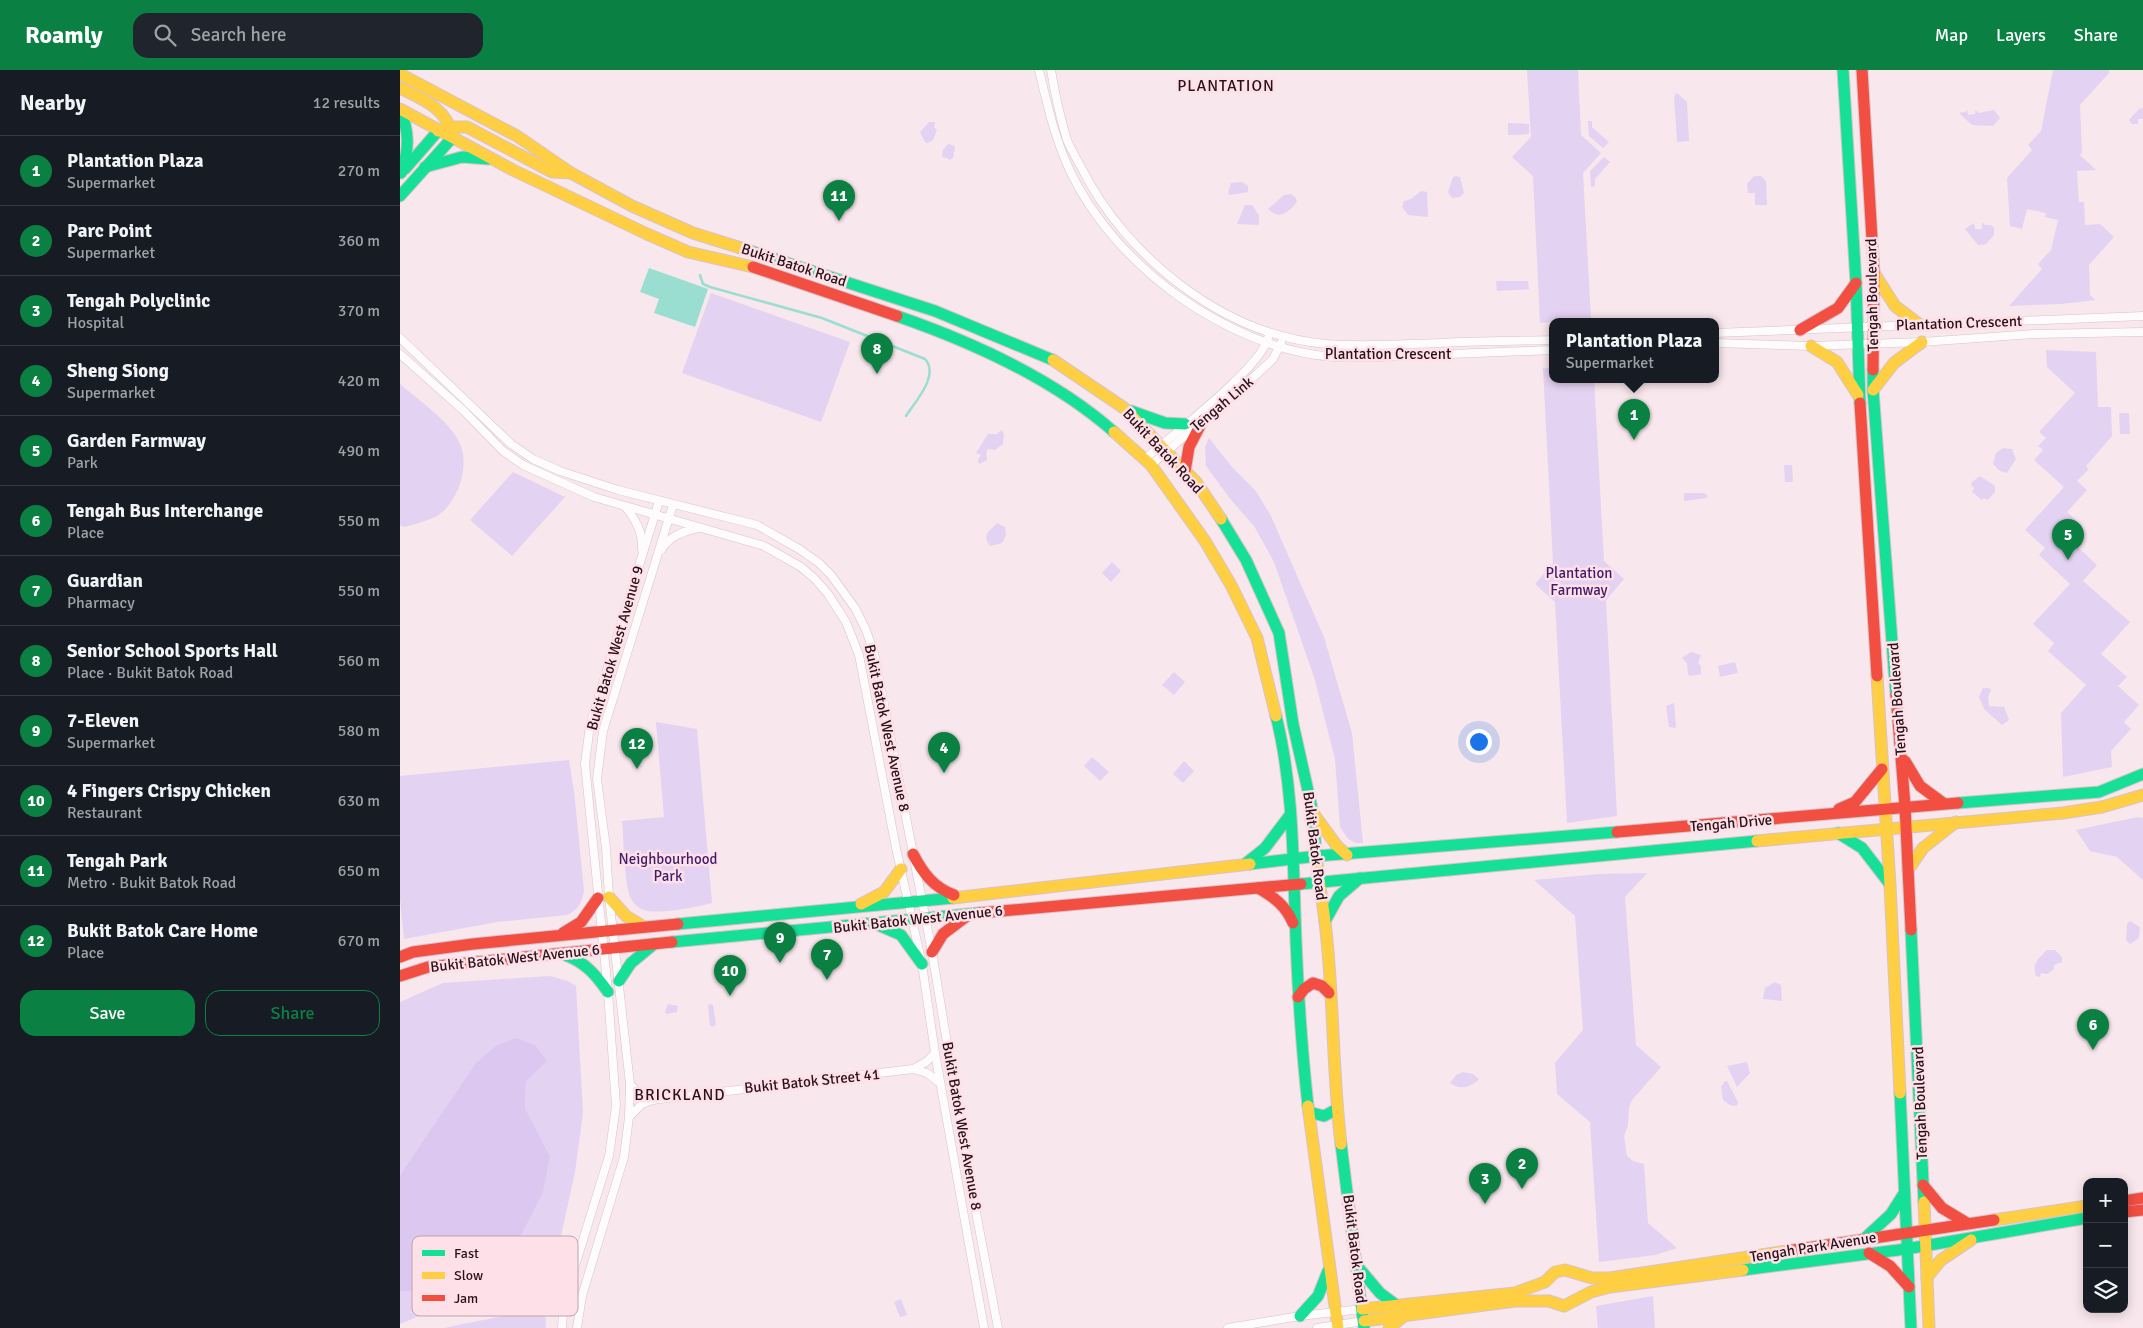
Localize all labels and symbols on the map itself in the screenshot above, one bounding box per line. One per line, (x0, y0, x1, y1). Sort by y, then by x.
district label: PLANTATION (1177, 76, 1275, 96)
pin: 11 (823, 180, 855, 221)
street label: Tengah Boulevard (1862, 238, 1882, 352)
street label: Bukit Batok Road (739, 240, 849, 291)
street label: Plantation Crescent (1895, 312, 2023, 334)
pin: 8 (861, 333, 893, 374)
street label: Plantation Crescent (1325, 345, 1451, 363)
street label: Tengah Link (1187, 372, 1257, 435)
pin: 1 (1618, 399, 1650, 440)
street label: Bukit Batok Road (1119, 405, 1207, 497)
pin: 5 (2052, 519, 2084, 560)
street label: Bukit Batok West Avenue 9 (583, 564, 647, 732)
park label: Plantation Farmway (1546, 564, 1612, 599)
street label: Tengah Boulevard (1884, 642, 1910, 756)
street label: Bukit Batok West Avenue 8 (860, 643, 914, 813)
pin: 12 (621, 728, 653, 769)
your location (1466, 729, 1492, 755)
pin: 4 (928, 732, 960, 773)
street label: Bukit Batok Road (1299, 791, 1331, 902)
street label: Tengah Drive (1689, 810, 1773, 836)
park label: Neighbourhood Park (618, 850, 718, 885)
street label: Bukit Batok West Avenue 6 (832, 901, 1004, 937)
pin: 9 (764, 922, 796, 963)
pin: 7 (811, 939, 843, 980)
street label: Bukit Batok West Avenue 6 (429, 940, 601, 976)
pin: 10 (714, 955, 746, 996)
pin: 6 (2077, 1009, 2109, 1050)
street label: Bukit Batok West Avenue 8 (938, 1040, 986, 1212)
street label: Tengah Boulevard (1909, 1046, 1931, 1160)
street label: Bukit Batok Street 41 (743, 1065, 881, 1097)
district label: BRICKLAND (634, 1085, 726, 1105)
pin: 2 (1506, 1148, 1538, 1189)
pin: 3 (1469, 1163, 1501, 1204)
street label: Bukit Batok Road (1339, 1194, 1371, 1305)
street label: Tengah Park Avenue (1748, 1228, 1878, 1266)
legend (412, 1236, 578, 1316)
text: Fast (454, 1245, 479, 1262)
text: Slow (454, 1267, 483, 1284)
text: Jam (454, 1290, 478, 1307)

